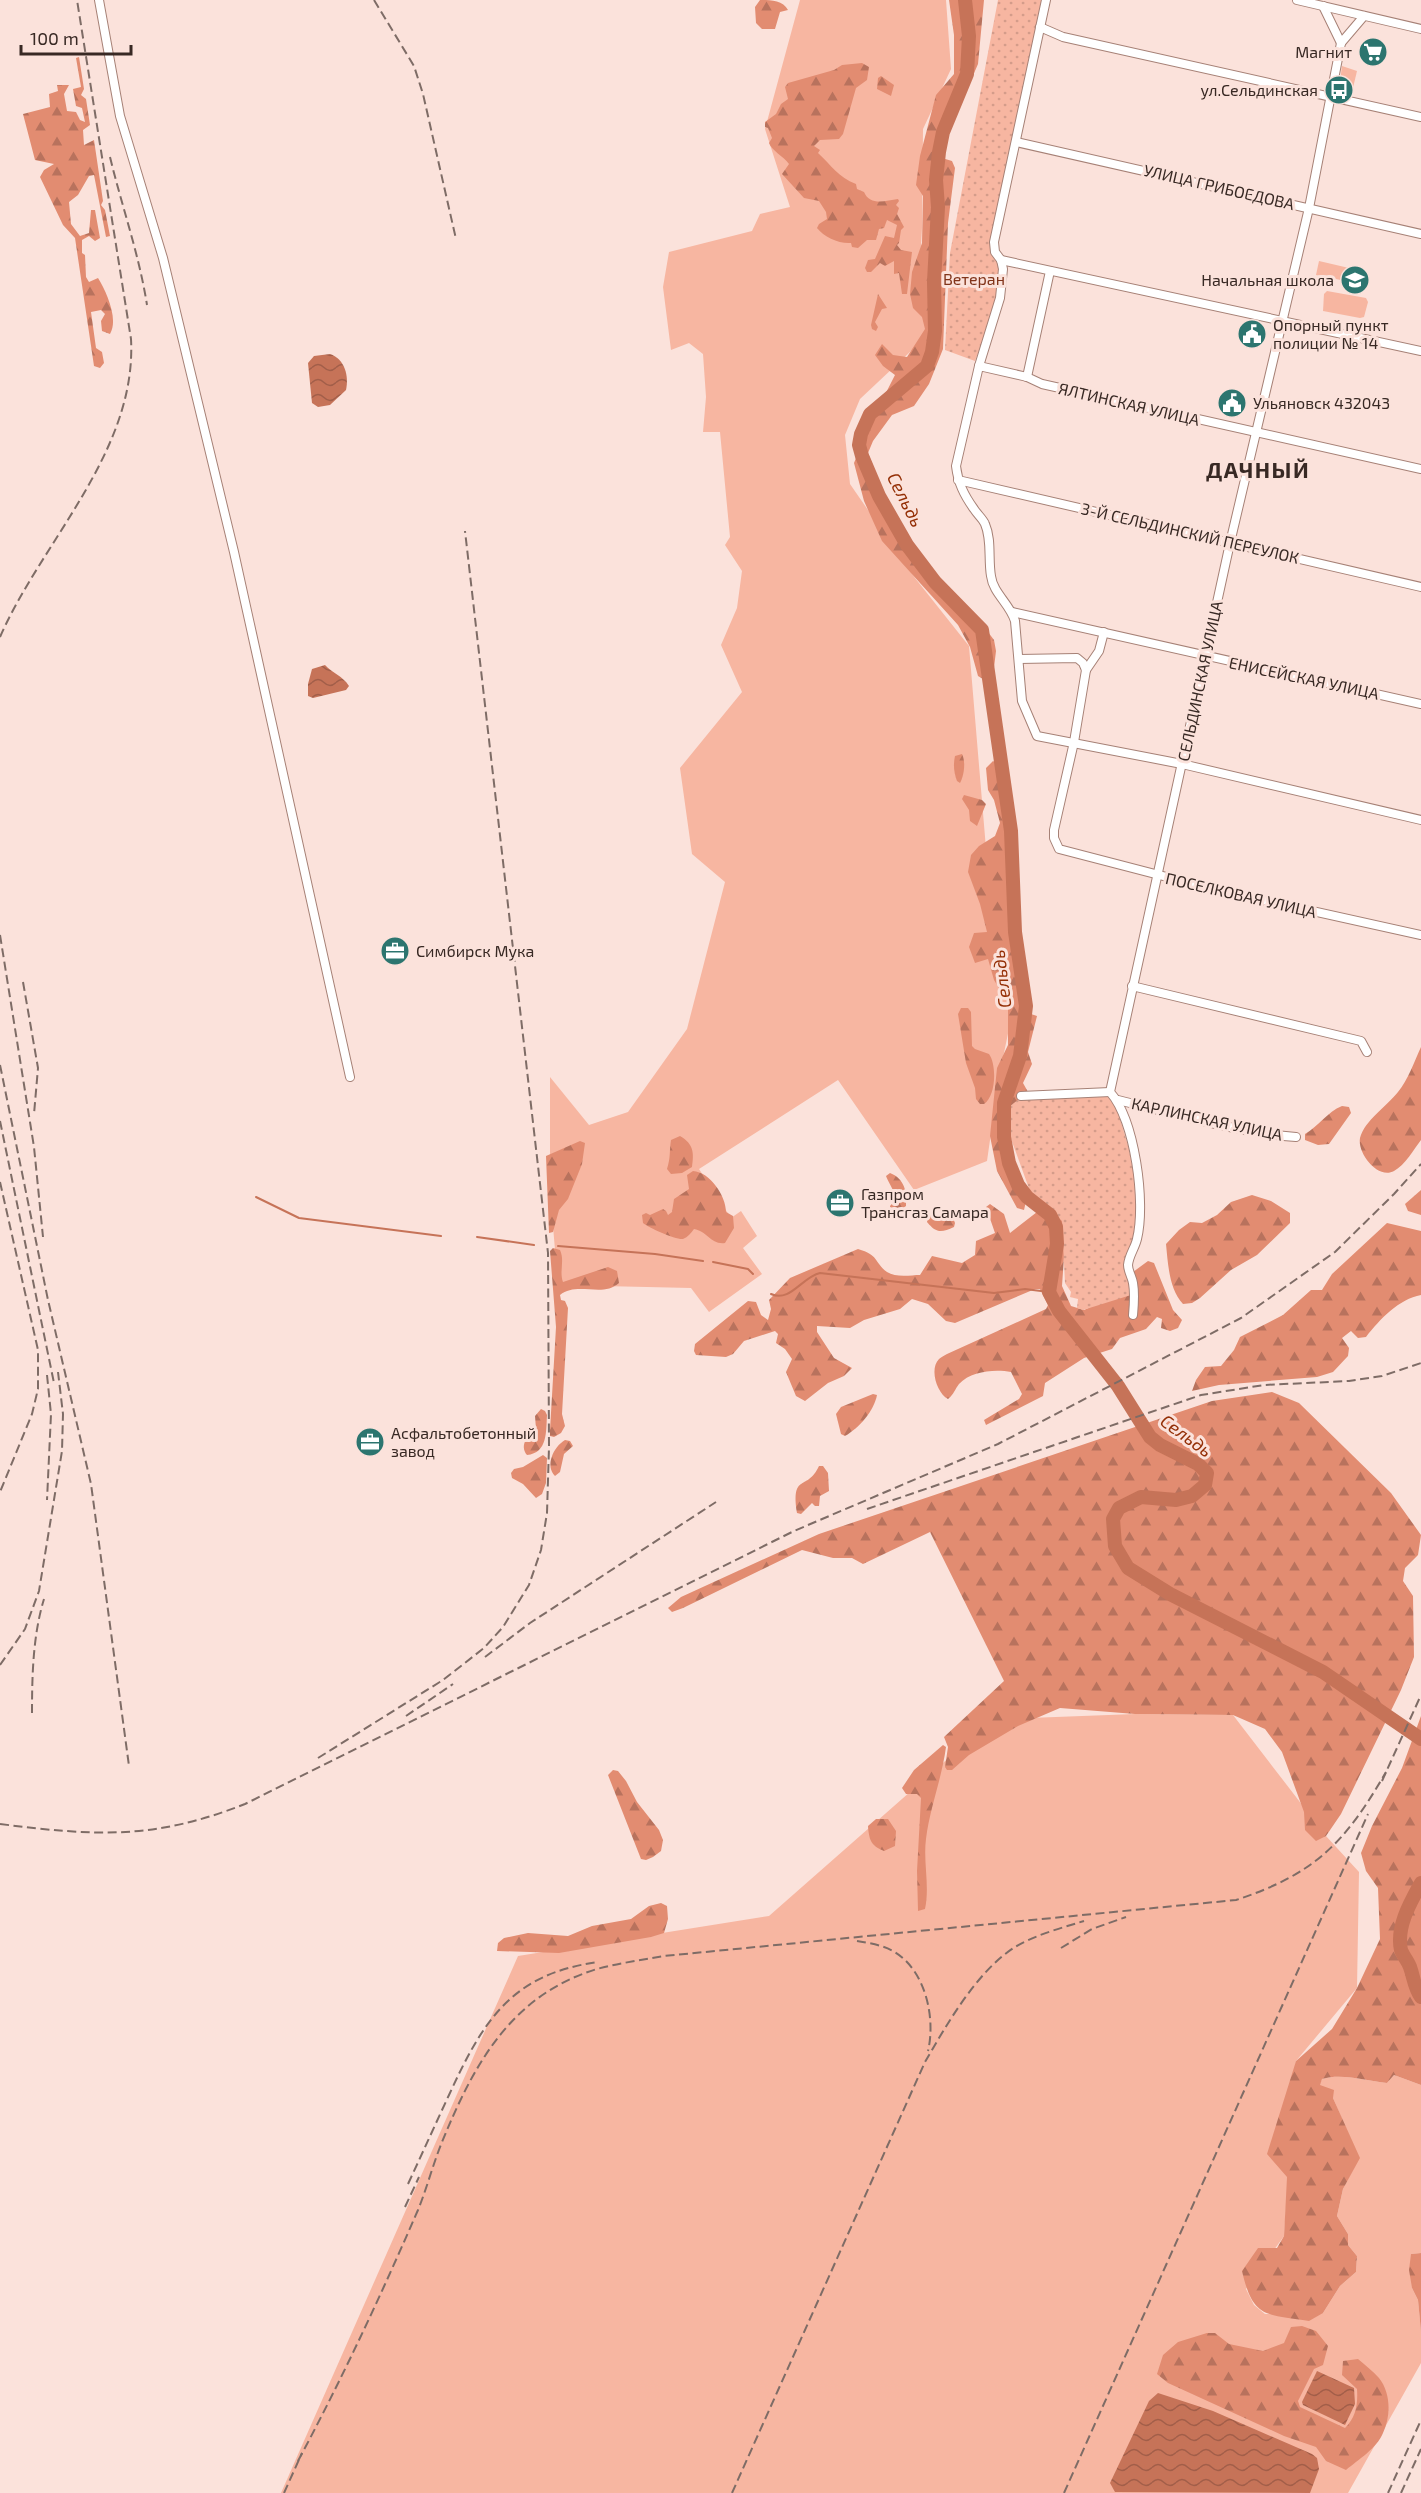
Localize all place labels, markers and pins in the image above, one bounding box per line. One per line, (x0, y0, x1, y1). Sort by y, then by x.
supermarket icon: Магнит (1357, 36, 1389, 68)
place label: Магнит (1295, 42, 1352, 61)
bus stop icon: ул.Сельдинская (1323, 74, 1355, 106)
place label: ул.Сельдинская (1200, 80, 1318, 100)
school or university icon: Начальная школа (1339, 264, 1371, 296)
place label: Начальная школа (1201, 270, 1334, 289)
place label: Опорный пункт полиции № 14 (1273, 315, 1389, 352)
public building icon: Опорный пункт полиции № 14 (1236, 318, 1268, 350)
public building icon: Ульяновск 432043 (1216, 387, 1248, 419)
place label: Ульяновск 432043 (1253, 393, 1390, 412)
office icon: Симбирск Мука (379, 935, 411, 967)
place label: Симбирск Мука (416, 941, 534, 961)
place label: Газпром Трансгаз Самара (861, 1184, 989, 1221)
office icon: Газпром Трансгаз Самара (824, 1187, 856, 1219)
place label: Асфальтобетонный завод (391, 1423, 536, 1460)
office icon: Асфальтобетонный завод (354, 1426, 386, 1458)

